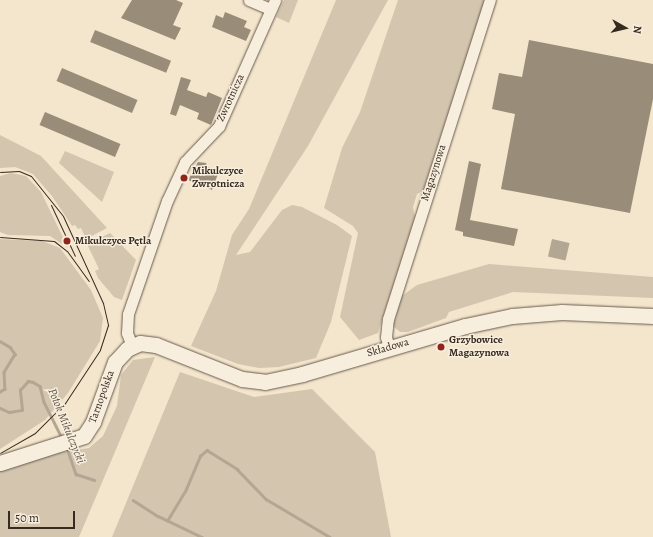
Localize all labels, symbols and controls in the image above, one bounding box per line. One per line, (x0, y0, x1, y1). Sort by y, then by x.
north arrow (605, 8, 645, 48)
text: N (629, 25, 645, 35)
street label: Zwrotnicza (214, 72, 248, 124)
street label: Magazynowa (419, 143, 449, 203)
place label: Mikulczyce Zwrotnicza (192, 165, 245, 191)
marker: Mikulczyce Zwrotnicza (179, 173, 189, 183)
place label: Mikulczyce Pętla (75, 234, 151, 248)
marker: Mikulczyce Pętla (62, 236, 72, 246)
place label: Grzybowice Magazynowa (449, 334, 509, 360)
street label: Składowa (365, 336, 411, 360)
marker: Grzybowice Magazynowa (436, 342, 446, 352)
street label: Tarnopolska (86, 369, 118, 425)
water label: Potok Mikulczycki (44, 386, 88, 466)
scale bar (10, 503, 77, 529)
text: 50 m (15, 510, 39, 526)

